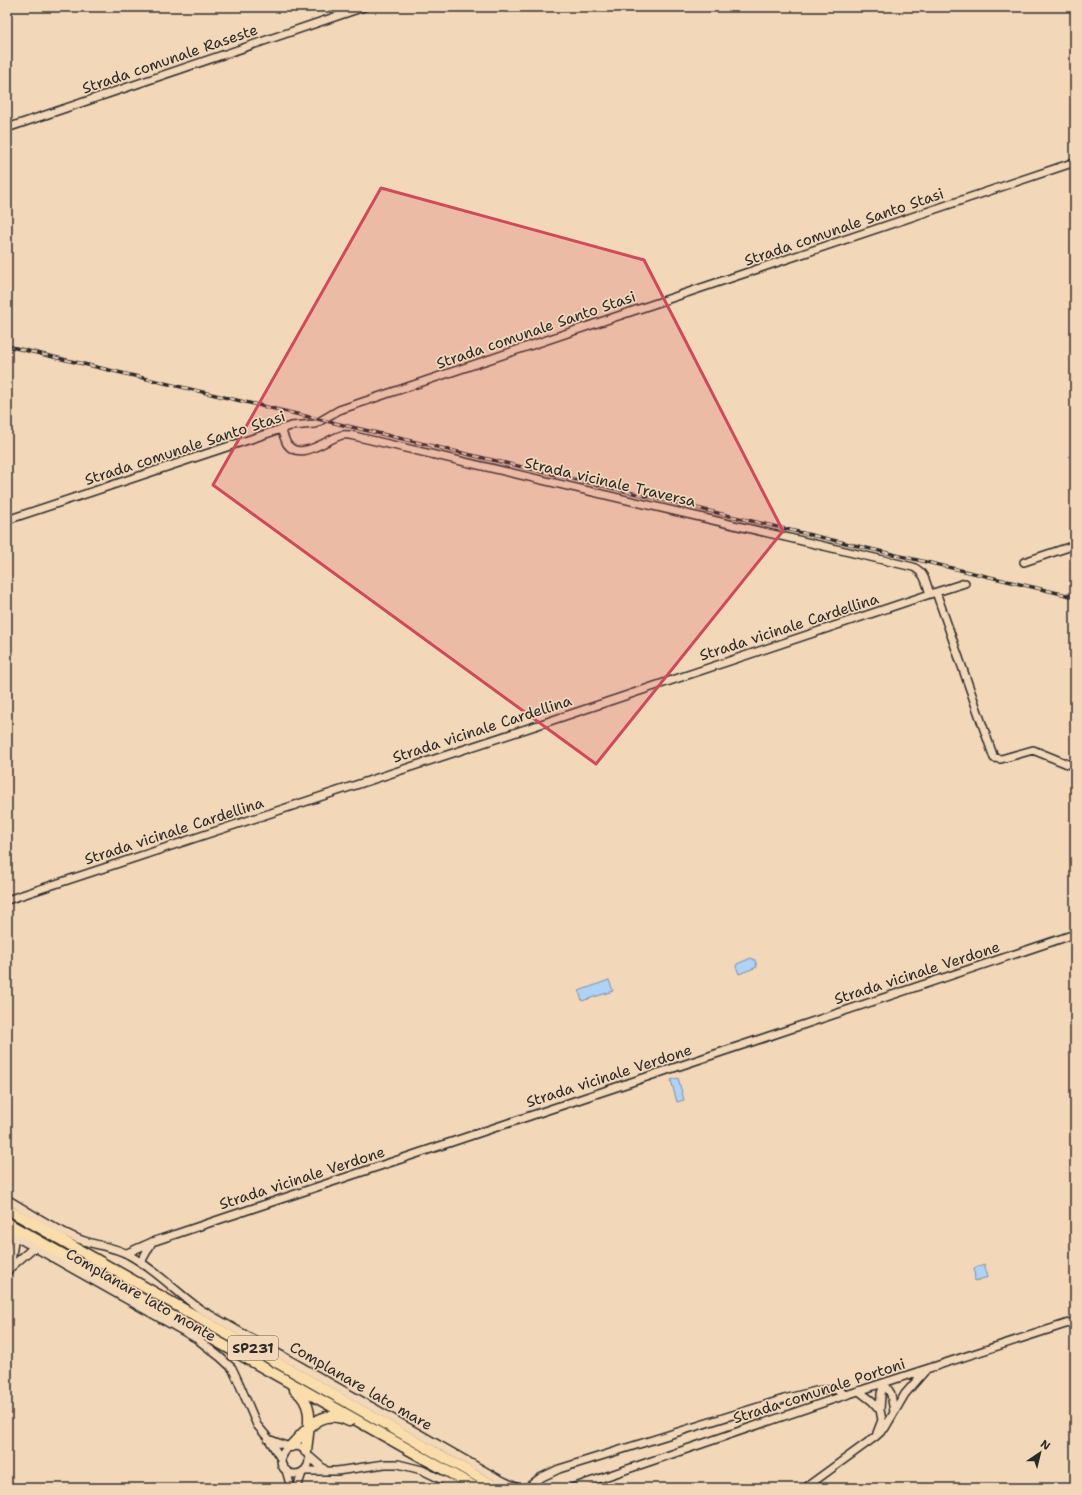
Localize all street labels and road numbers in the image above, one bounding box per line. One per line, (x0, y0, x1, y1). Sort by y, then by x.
street label: Strada comunale Raseste (79, 19, 261, 99)
street label: Strada comunale Santo Stasi (742, 183, 946, 271)
street label: Strada comunale Santo Stasi (434, 286, 638, 374)
street label: Strada comunale Santo Stasi (82, 406, 288, 490)
street label: Strada vicinale Traversa (522, 453, 698, 512)
street label: Strada vicinale Cardellina (697, 588, 882, 665)
street label: Strada vicinale Cardellina (390, 690, 575, 767)
street label: Strada vicinale Cardellina (82, 792, 267, 869)
street label: Strada vicinale Verdone (832, 937, 1002, 1009)
street label: Strada vicinale Verdone (524, 1040, 694, 1112)
street label: Strada vicinale Verdone (217, 1142, 387, 1214)
street label: Complanare lato monte (62, 1244, 220, 1346)
road number: SP231 (228, 1336, 278, 1360)
street label: Complanare lato mare (286, 1337, 436, 1435)
street label: Strada comunale Portoni (730, 1354, 908, 1428)

